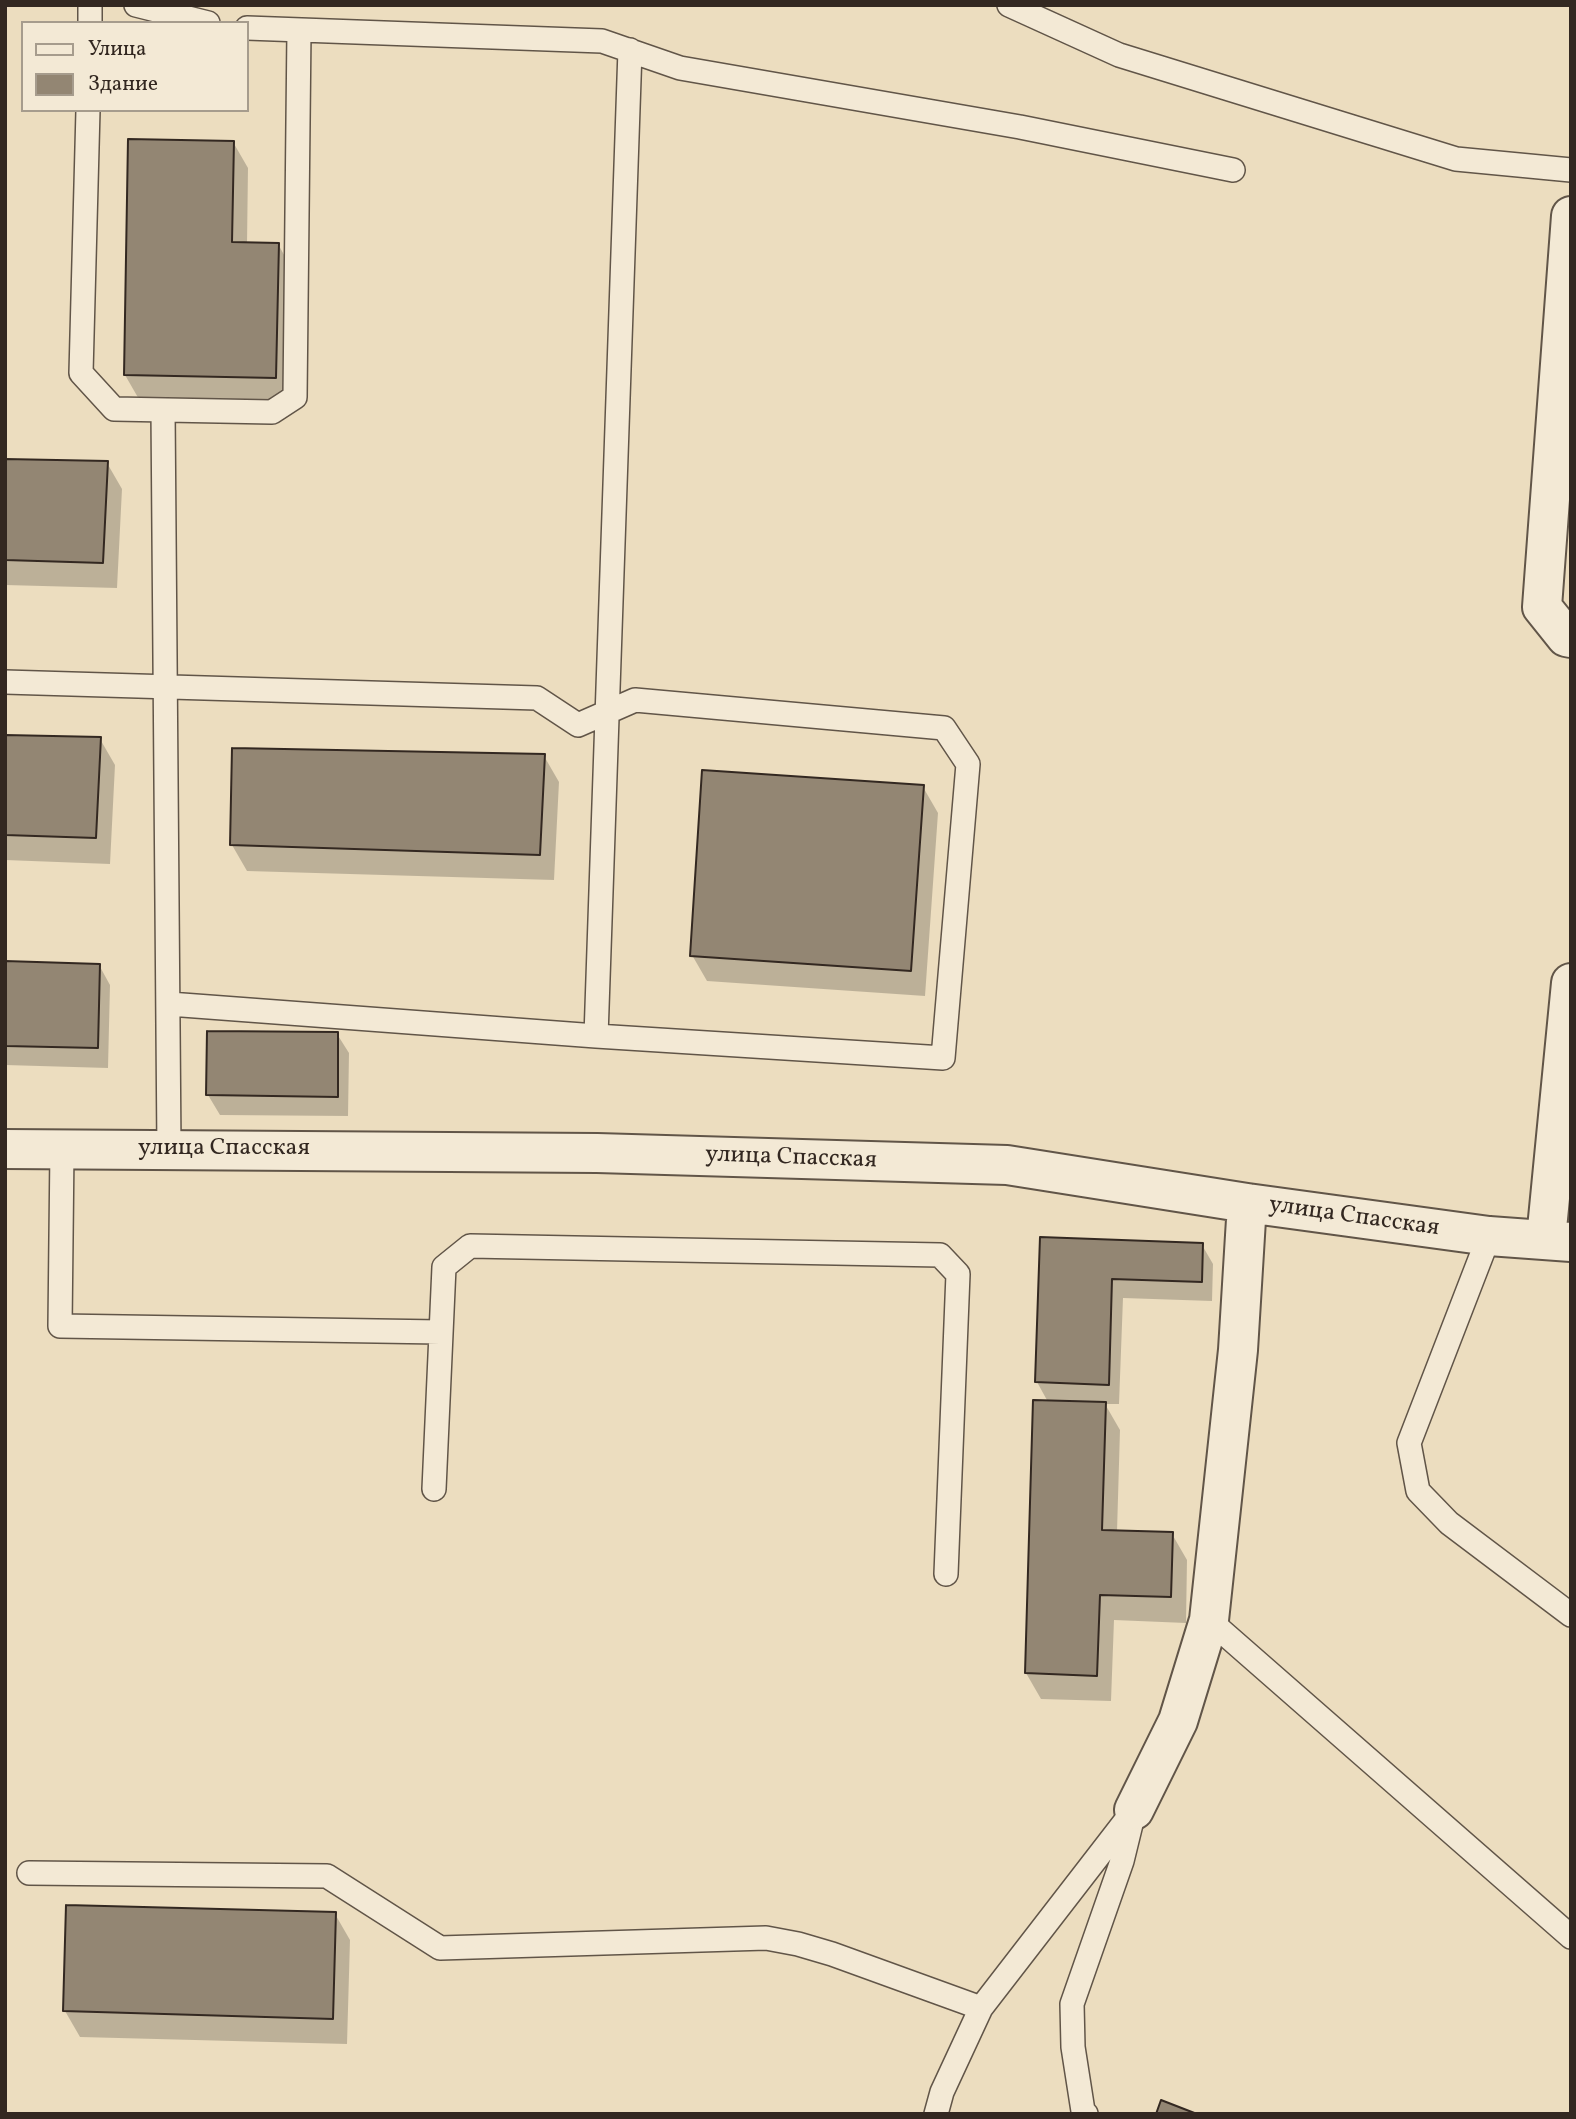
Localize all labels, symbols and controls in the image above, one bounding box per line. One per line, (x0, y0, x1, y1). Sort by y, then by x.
legend (21, 21, 248, 112)
text: Улица (88, 35, 146, 64)
text: Здание (88, 70, 158, 99)
street label: улица Спасская (138, 1136, 310, 1164)
street label: улица Спасская (705, 1142, 877, 1176)
street label: улица Спасская (1267, 1192, 1441, 1244)

